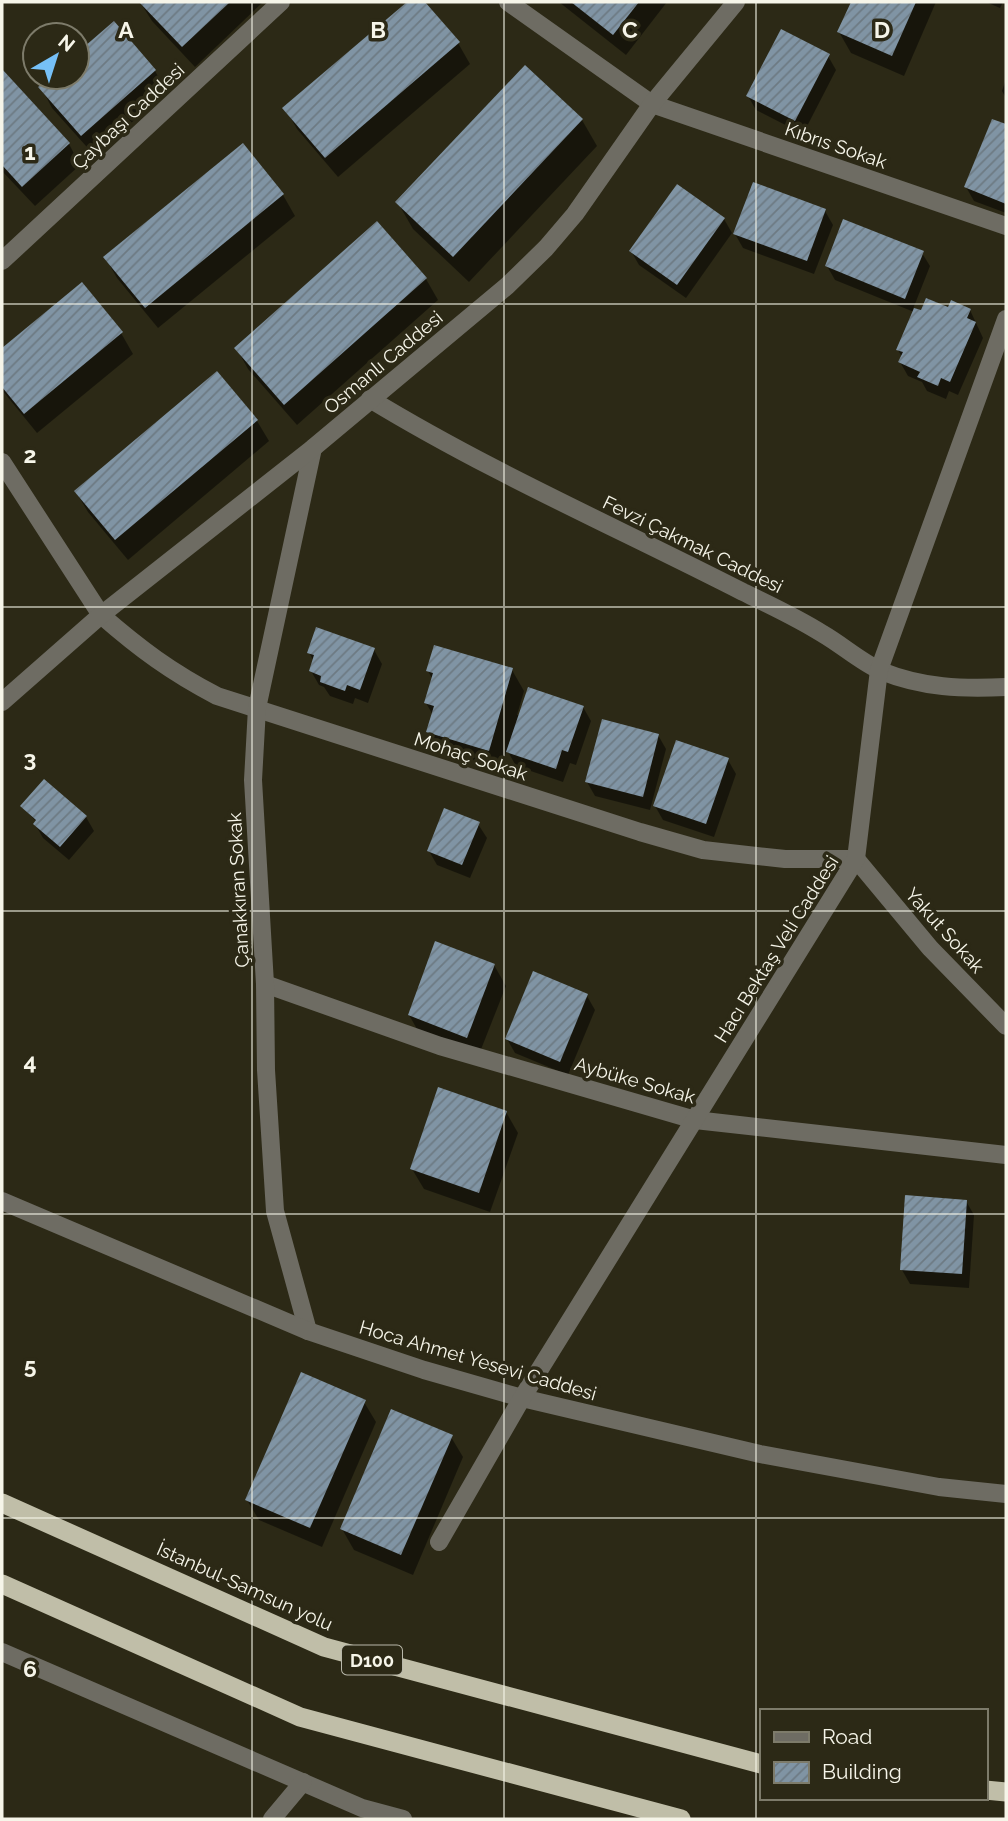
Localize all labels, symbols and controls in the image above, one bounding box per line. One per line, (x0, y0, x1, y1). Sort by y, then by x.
text: A (118, 16, 134, 43)
text: B (370, 16, 386, 43)
text: C (622, 16, 638, 43)
text: D (874, 16, 890, 43)
north arrow (21, 21, 91, 91)
text: N (54, 30, 79, 56)
street label: Çaybaşı Caddesi (67, 58, 189, 174)
street label: Kıbrıs Sokak (782, 117, 890, 173)
text: 1 (24, 138, 36, 165)
street label: Osmanlı Caddesi (319, 306, 447, 418)
text: 2 (24, 441, 36, 468)
street label: Fevzi Çakmak Caddesi (599, 491, 787, 597)
street label: Mohaç Sokak (412, 727, 530, 785)
text: 3 (24, 745, 36, 772)
street label: Çanakkıran Sokak (223, 812, 253, 968)
street label: Hacı Bektaş Veli Caddesi (709, 852, 843, 1046)
street label: Yakut Sokak (901, 883, 989, 977)
text: 4 (23, 1048, 37, 1075)
street label: Aybüke Sokak (572, 1052, 698, 1108)
street label: Hoca Ahmet Yesevi Caddesi (357, 1316, 599, 1404)
text: 5 (24, 1352, 37, 1379)
street label: İstanbul-Samsun yolu (154, 1537, 336, 1635)
road number: D100 (342, 1646, 402, 1674)
text: 6 (23, 1655, 37, 1682)
legend (760, 1709, 987, 1800)
text: Road (822, 1724, 872, 1749)
text: Building (822, 1759, 902, 1784)

